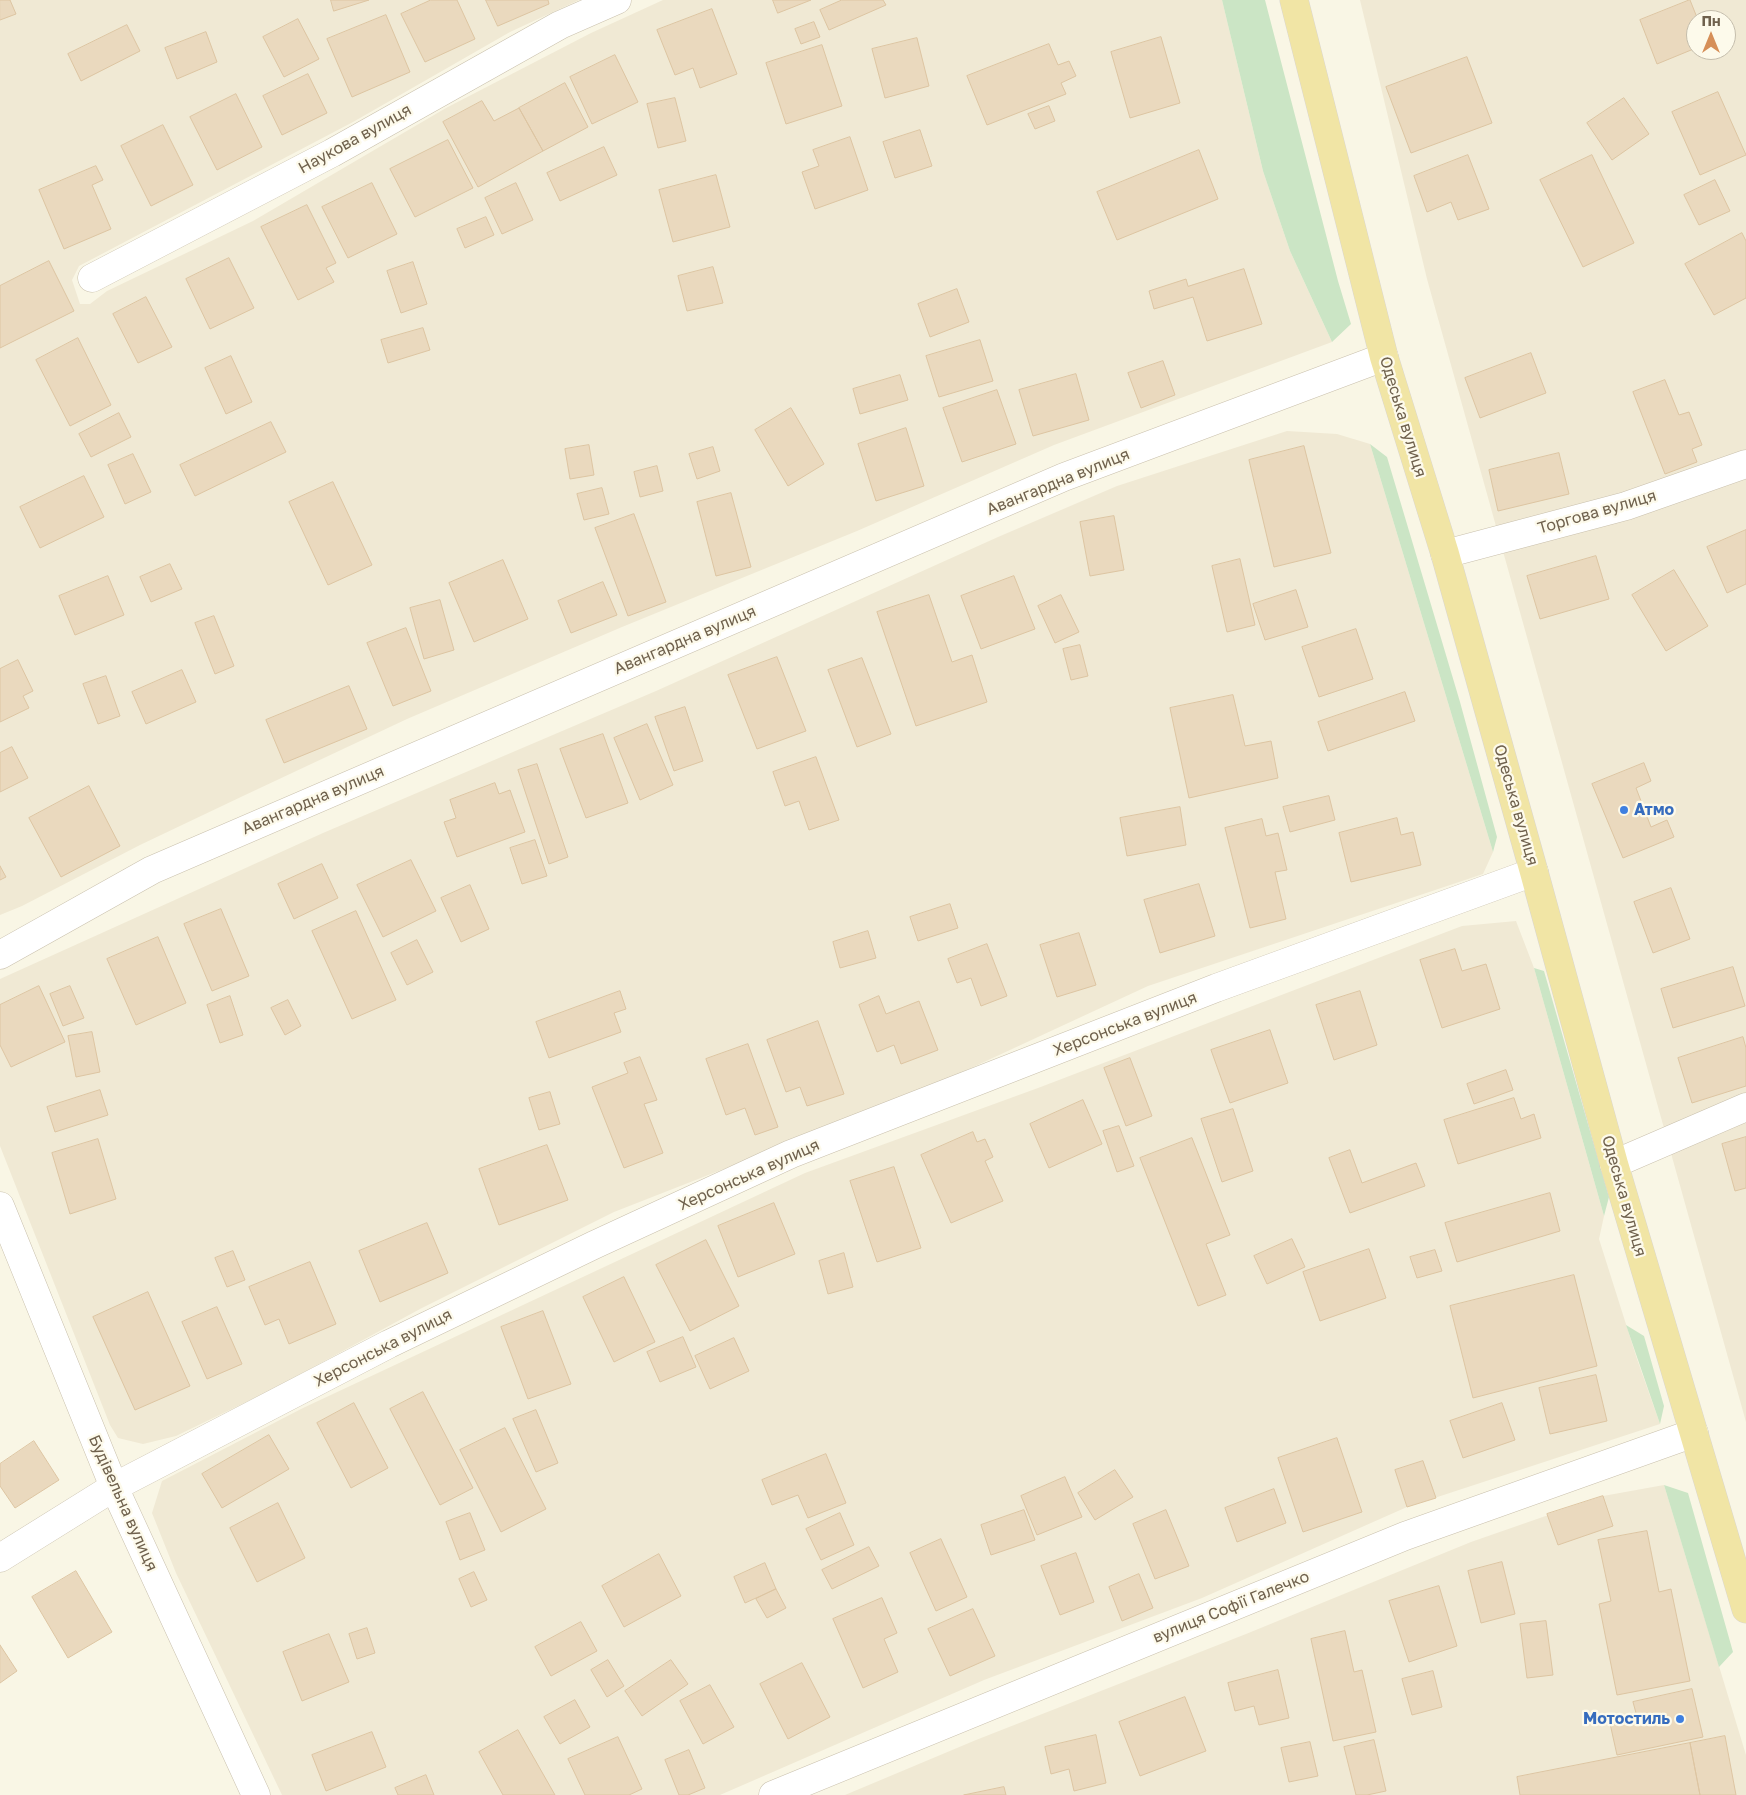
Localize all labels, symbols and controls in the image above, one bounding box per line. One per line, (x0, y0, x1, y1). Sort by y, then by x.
north arrow (1686, 10, 1736, 60)
text: Пн (1701, 12, 1721, 29)
street label: Наукова вулиця (295, 100, 415, 178)
street label: Одеська вулиця (1376, 354, 1430, 480)
street label: Авангардна вулиця (984, 445, 1132, 519)
street label: Торгова вулиця (1535, 486, 1659, 538)
street label: Авангардна вулиця (611, 601, 759, 679)
street label: Одеська вулиця (1490, 742, 1542, 868)
street label: Авангардна вулиця (239, 761, 387, 839)
place label: Атмо (1634, 800, 1674, 820)
marker: Атмо (1618, 804, 1630, 816)
street label: Херсонська вулиця (1050, 988, 1200, 1060)
street label: Одеська вулиця (1598, 1133, 1650, 1259)
street label: Херсонська вулиця (676, 1135, 822, 1215)
street label: Херсонська вулиця (311, 1305, 455, 1391)
street label: Будівельна вулиця (84, 1432, 162, 1574)
street label: вулиця Софії Галечко (1150, 1567, 1312, 1647)
place label: Мотостиль (1583, 1709, 1670, 1729)
marker: Мотостиль (1674, 1713, 1686, 1725)

